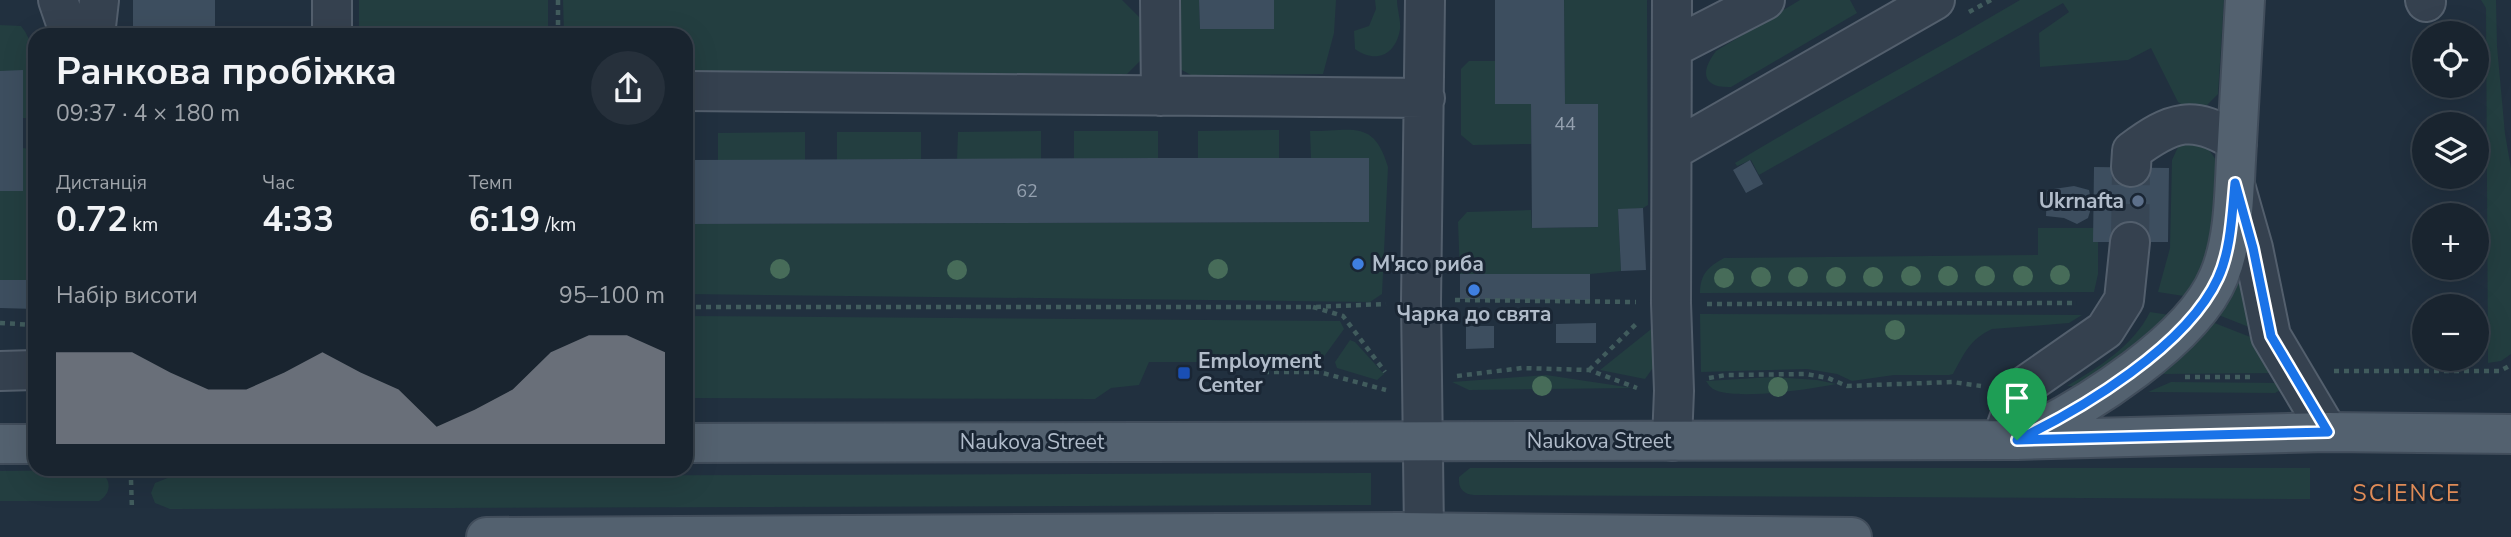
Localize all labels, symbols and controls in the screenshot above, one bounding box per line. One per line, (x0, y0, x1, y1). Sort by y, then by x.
map controls (2412, 21, 2489, 371)
button: locate (2412, 21, 2489, 98)
text: Ранкова пробіжка (56, 46, 397, 97)
button: share (591, 51, 665, 125)
text: 09:37 · 4 × 180 m (56, 98, 240, 129)
house number: 44 (1554, 112, 1576, 136)
button: layers (2412, 112, 2489, 189)
text: Дистанція (56, 170, 147, 196)
text: Час (262, 170, 294, 196)
text: Темп (469, 170, 513, 196)
house number: 62 (1016, 179, 1038, 203)
place label: Ukrnafta (2039, 187, 2124, 215)
marker: Ukrnafta (2130, 193, 2146, 209)
text: 0.72 (56, 196, 128, 243)
text: 4:33 (262, 196, 334, 243)
text: 6:19 (469, 196, 540, 243)
button: + (2412, 203, 2489, 280)
text: km (128, 212, 158, 238)
text: /km (540, 212, 576, 238)
place label: М'ясо риба (1372, 250, 1484, 278)
marker: М'ясо риба (1350, 256, 1366, 272)
text: Набір висоти (56, 280, 198, 311)
text: 95–100 m (559, 280, 665, 311)
marker: Чарка до свята (1466, 282, 1482, 298)
button: − (2412, 294, 2489, 371)
place label: Чарка до свята (1396, 300, 1552, 328)
place label: Employment Center (1198, 347, 1322, 399)
marker: Employment Center (1176, 365, 1192, 381)
pin (1987, 368, 2047, 440)
icon: arrive (1998, 379, 2036, 417)
street label: Naukova Street (1527, 427, 1672, 455)
street label: Naukova Street (960, 428, 1105, 456)
district label: SCIENCE (2353, 478, 2461, 509)

